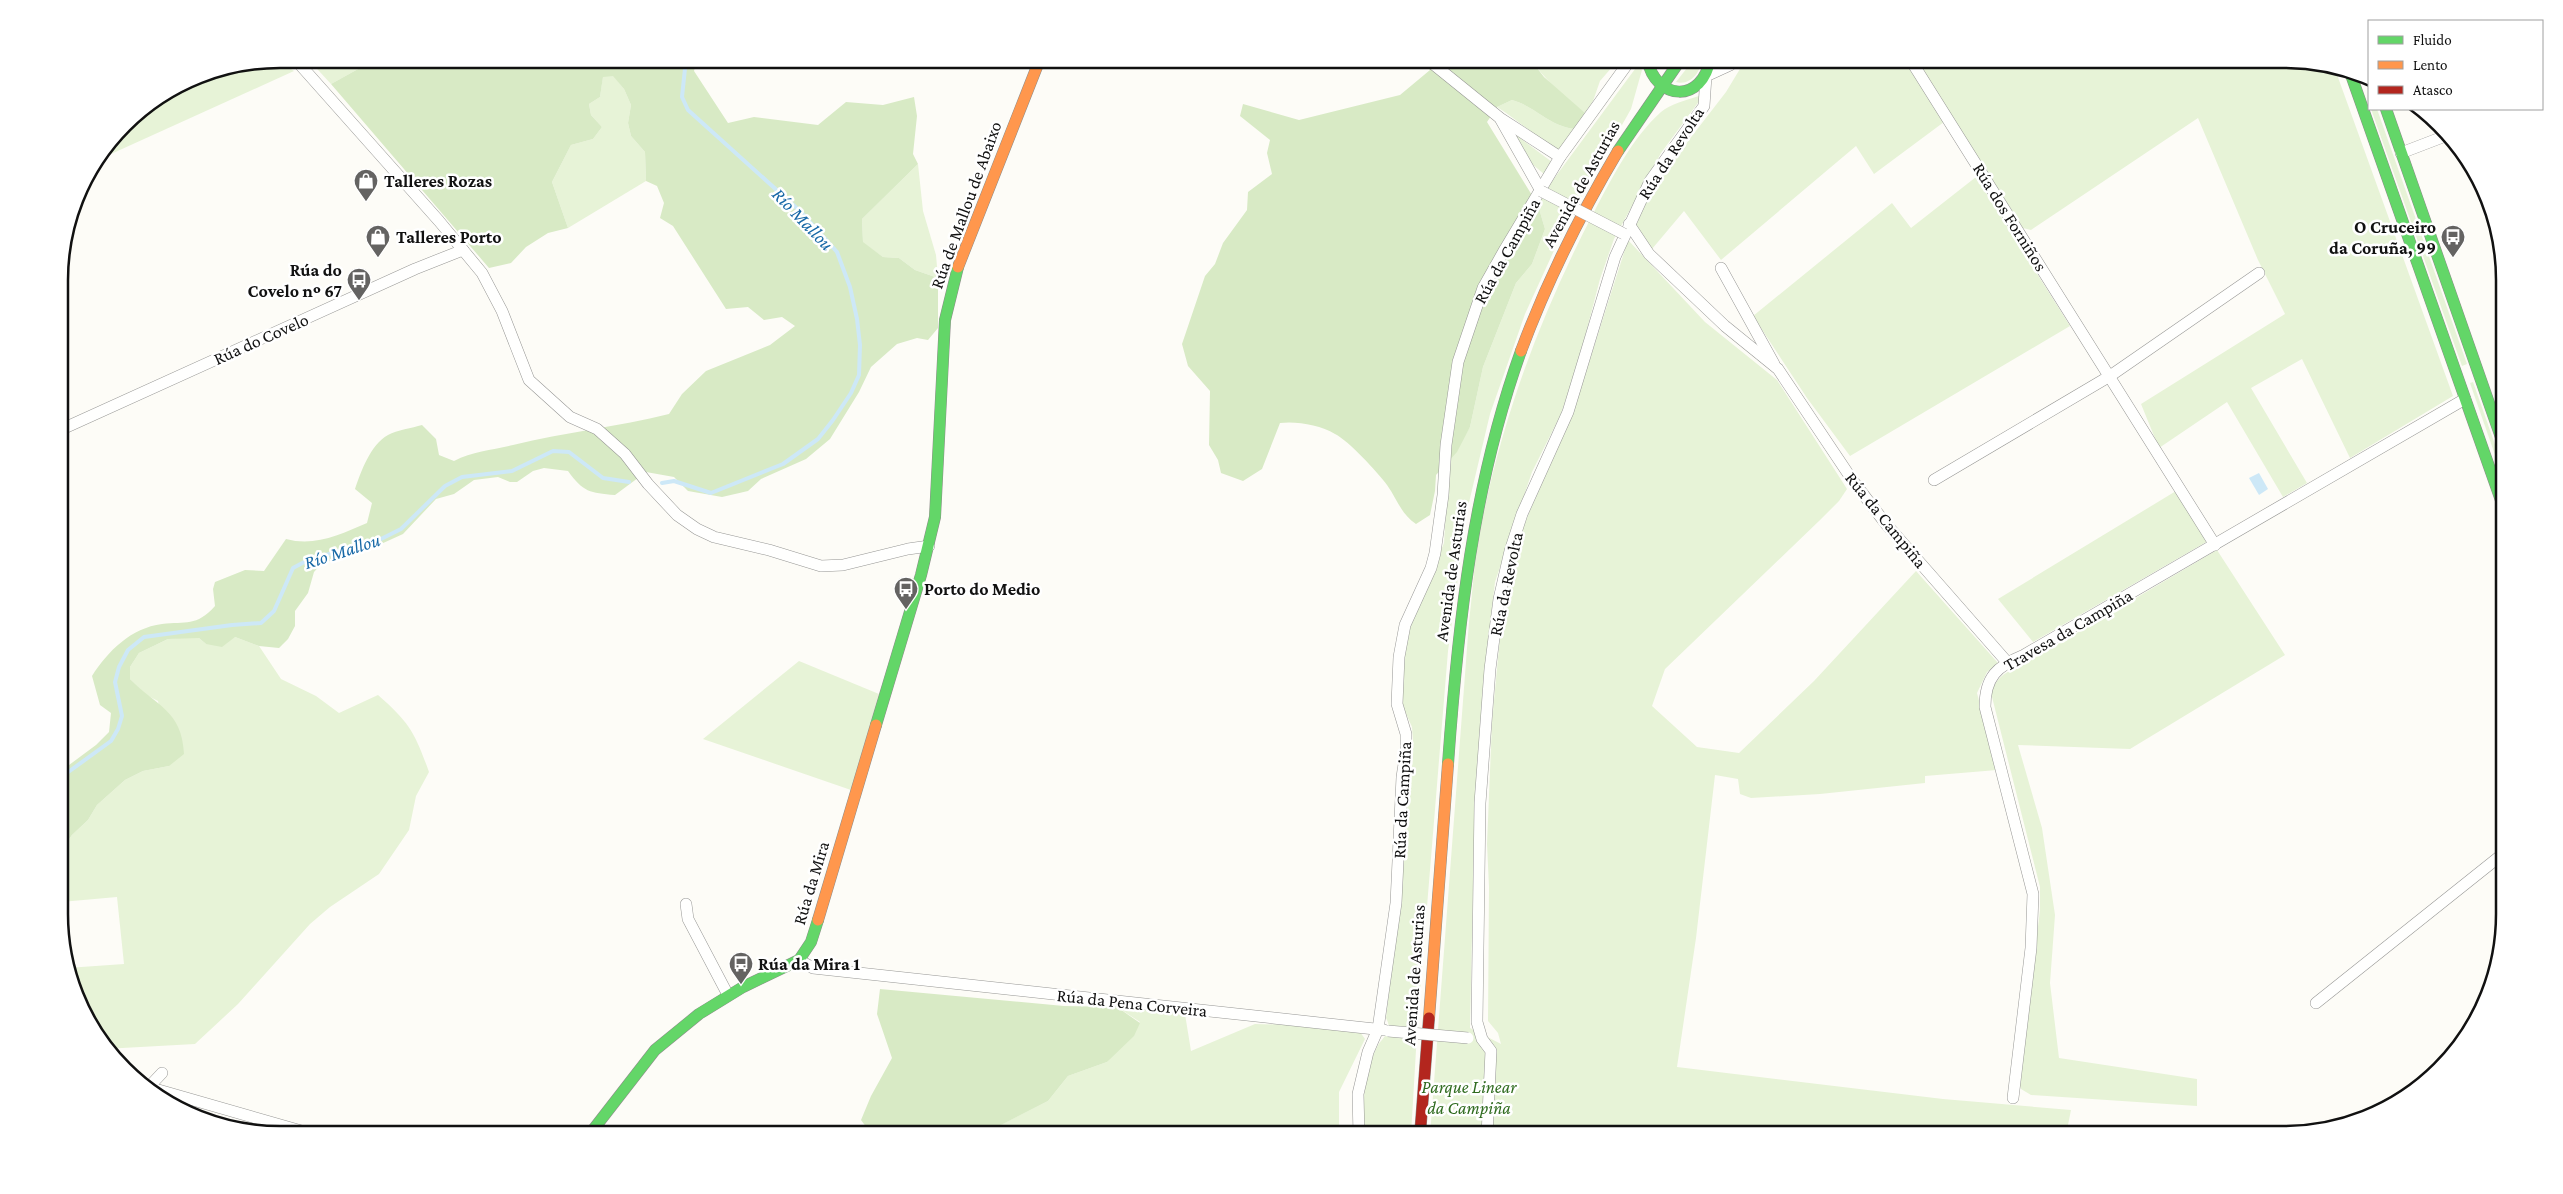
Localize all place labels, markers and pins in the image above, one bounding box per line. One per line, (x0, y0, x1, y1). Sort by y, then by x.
shop icon: Talleres Rozas (353, 168, 379, 202)
place label: Talleres Rozas (384, 171, 492, 191)
place label: O Cruceiro da Coruña, 99 (2329, 217, 2436, 258)
shop icon: Talleres Porto (365, 224, 391, 258)
bus stop icon: O Cruceiro da Coruña, 99 (2440, 224, 2466, 258)
place label: Talleres Porto (396, 227, 502, 247)
place label: Rúa do Covelo nº 67 (248, 260, 342, 301)
bus stop icon: Rúa do Covelo nº 67 (346, 267, 372, 301)
bus stop icon: Porto do Medio (893, 576, 919, 610)
place label: Porto do Medio (924, 579, 1040, 599)
bus stop icon: Rúa da Mira 1 (728, 951, 754, 985)
place label: Rúa da Mira 1 (758, 954, 860, 974)

